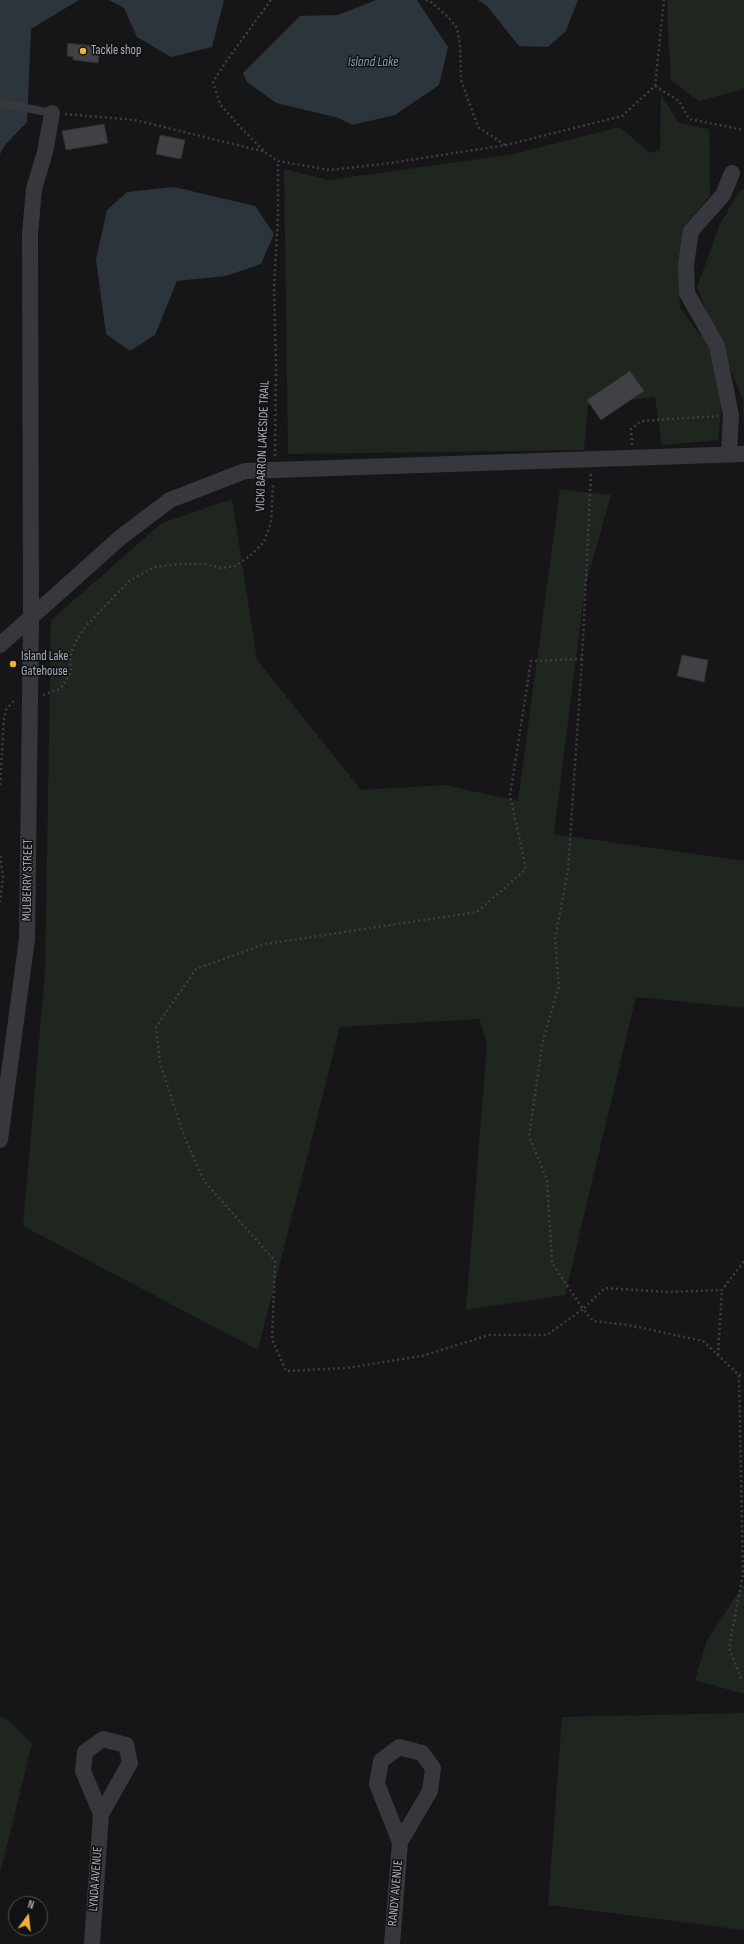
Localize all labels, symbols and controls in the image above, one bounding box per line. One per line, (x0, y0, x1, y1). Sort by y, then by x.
place label: Tackle shop (91, 43, 141, 59)
marker: Tackle shop (78, 46, 88, 56)
water label: Island Lake (348, 54, 398, 70)
street label: VICKI BARRON LAKESIDE TRAIL (253, 380, 273, 512)
place label: Island Lake Gatehouse (21, 649, 69, 680)
marker: Island Lake Gatehouse (8, 659, 18, 669)
street label: MULBERRY STREET (19, 839, 37, 921)
street label: LYNDA AVENUE (86, 1846, 106, 1912)
street label: RANDY AVENUE (385, 1859, 407, 1927)
north arrow (8, 1896, 48, 1936)
text: N (26, 1898, 35, 1912)

